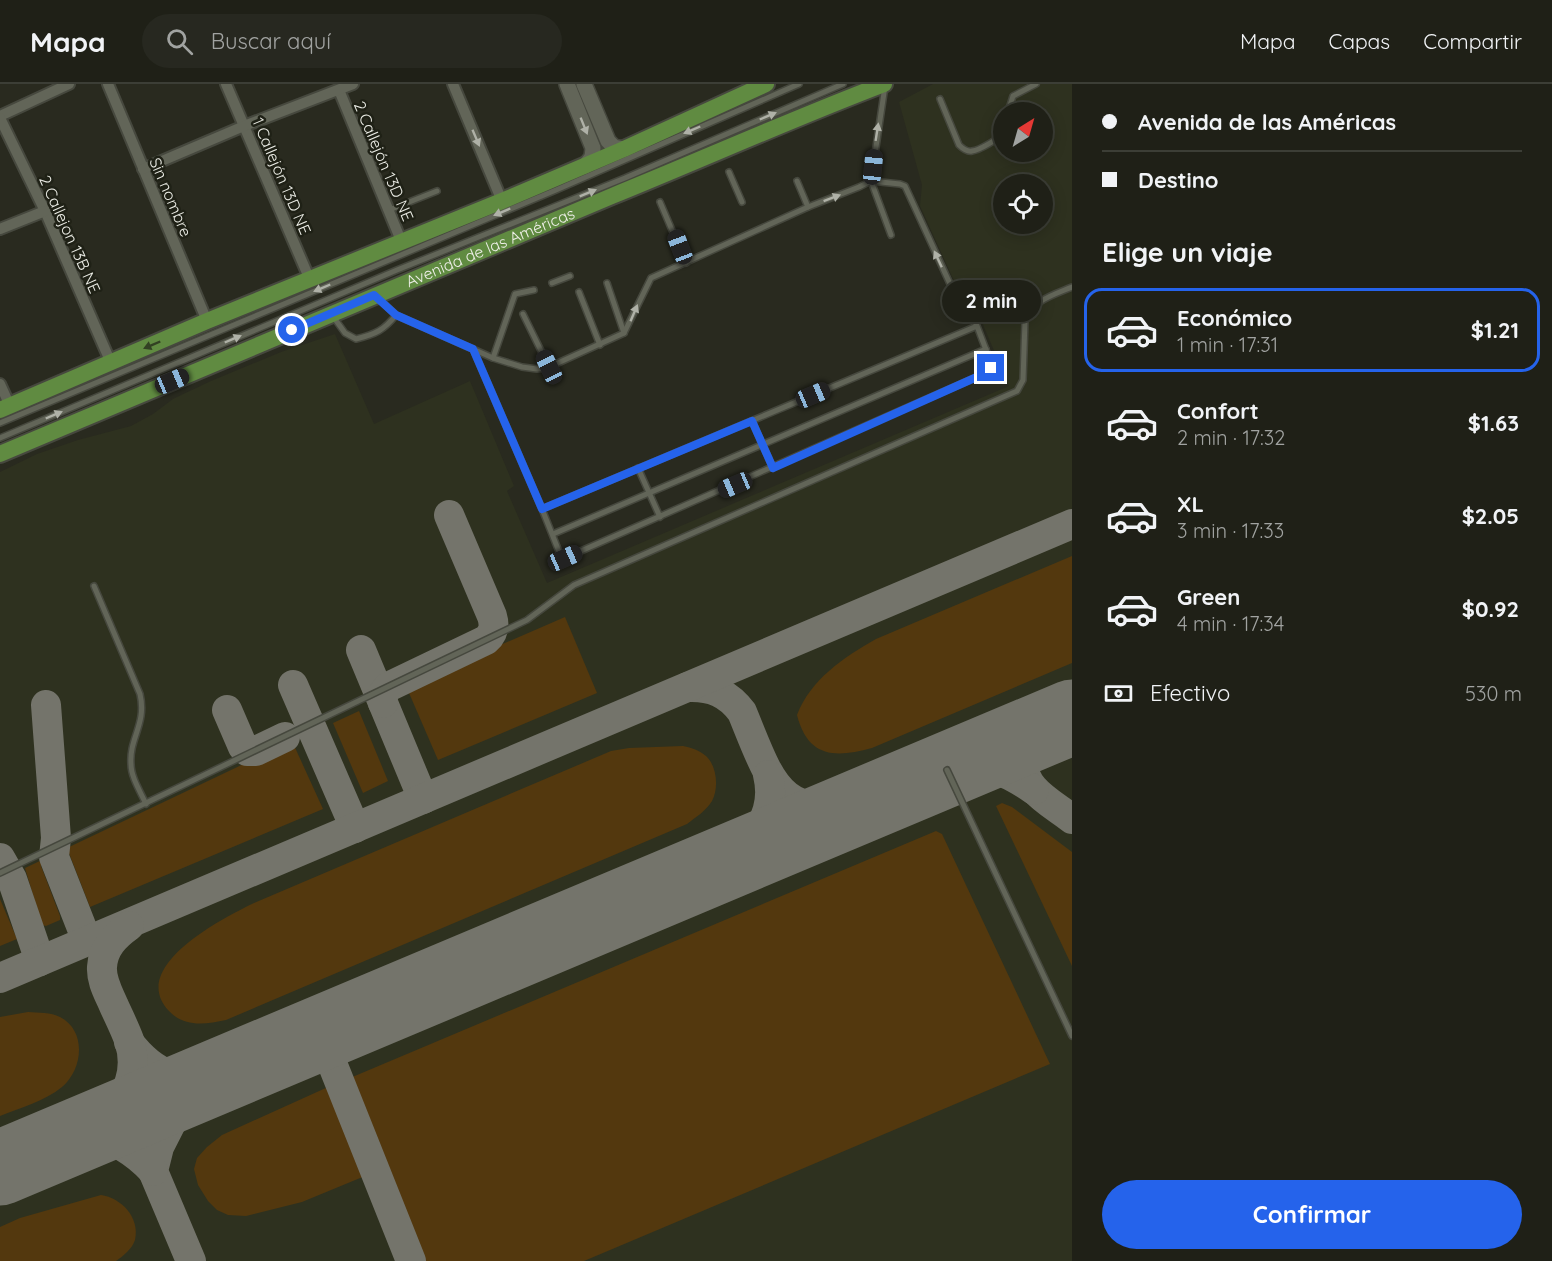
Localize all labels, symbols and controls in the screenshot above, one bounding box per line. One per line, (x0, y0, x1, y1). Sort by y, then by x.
search box (142, 14, 562, 68)
text: Mapa (30, 24, 106, 59)
icon: search (163, 25, 196, 58)
text: Buscar aquí (211, 27, 331, 55)
text: Mapa (1240, 28, 1295, 54)
text: Capas (1328, 28, 1390, 54)
text: Compartir (1423, 28, 1522, 54)
street label: 2 Callejón 13D NE (350, 98, 418, 224)
north arrow (993, 102, 1053, 162)
map controls (993, 102, 1053, 234)
text: Avenida de las Américas (1138, 108, 1396, 136)
one-way arrow (759, 112, 776, 121)
street label: 1 Callejón 13D NE (248, 114, 316, 238)
one-way arrow (579, 117, 589, 135)
one-way arrow (873, 123, 882, 142)
one-way arrow (684, 126, 701, 135)
one-way arrow (472, 129, 481, 147)
car (862, 148, 884, 186)
street label: Sin nombre (145, 154, 197, 240)
text: Destino (1138, 166, 1219, 194)
street label: 2 Callejon 13B NE (35, 172, 105, 296)
button: locate (993, 174, 1053, 234)
one-way arrow (580, 188, 598, 198)
one-way arrow (824, 192, 842, 202)
street label: Avenida de las Américas (403, 203, 578, 291)
one-way arrow (492, 207, 510, 217)
car (665, 227, 695, 267)
text: Elige un viaje (1102, 235, 1273, 269)
one-way arrow (934, 250, 943, 267)
callout: 2 min (942, 281, 1040, 323)
one-way arrow (312, 283, 330, 293)
text: 2 min (965, 288, 1018, 313)
icon: car (1105, 303, 1159, 357)
one-way arrow (630, 304, 639, 322)
text: Económico (1177, 304, 1292, 332)
route start (278, 316, 305, 343)
text: $1.21 (1471, 316, 1519, 344)
text: 1 min · 17:31 (1177, 332, 1278, 357)
one-way arrow (225, 334, 243, 344)
one-way arrow (143, 341, 161, 350)
car (533, 347, 565, 387)
route end (977, 354, 1004, 381)
car (152, 366, 192, 396)
car (793, 380, 833, 410)
icon: car (1105, 396, 1159, 450)
text: Confort (1177, 397, 1259, 425)
text: $1.63 (1468, 409, 1519, 437)
one-way arrow (45, 410, 63, 419)
text: 2 min · 17:32 (1177, 425, 1285, 450)
car (715, 470, 755, 500)
icon: car (1105, 489, 1159, 543)
text: XL (1177, 490, 1204, 518)
text: $2.05 (1462, 502, 1519, 530)
text: 3 min · 17:33 (1177, 518, 1284, 543)
car (545, 542, 585, 574)
icon: car (1105, 582, 1159, 636)
text: Green (1177, 583, 1240, 611)
text: $0.92 (1462, 595, 1519, 623)
text: 4 min · 17:34 (1177, 611, 1284, 636)
icon: cash (1102, 677, 1135, 710)
text: Efectivo (1150, 679, 1230, 707)
text: 530 m (1465, 681, 1522, 706)
button: Confirmar (1102, 1180, 1522, 1249)

